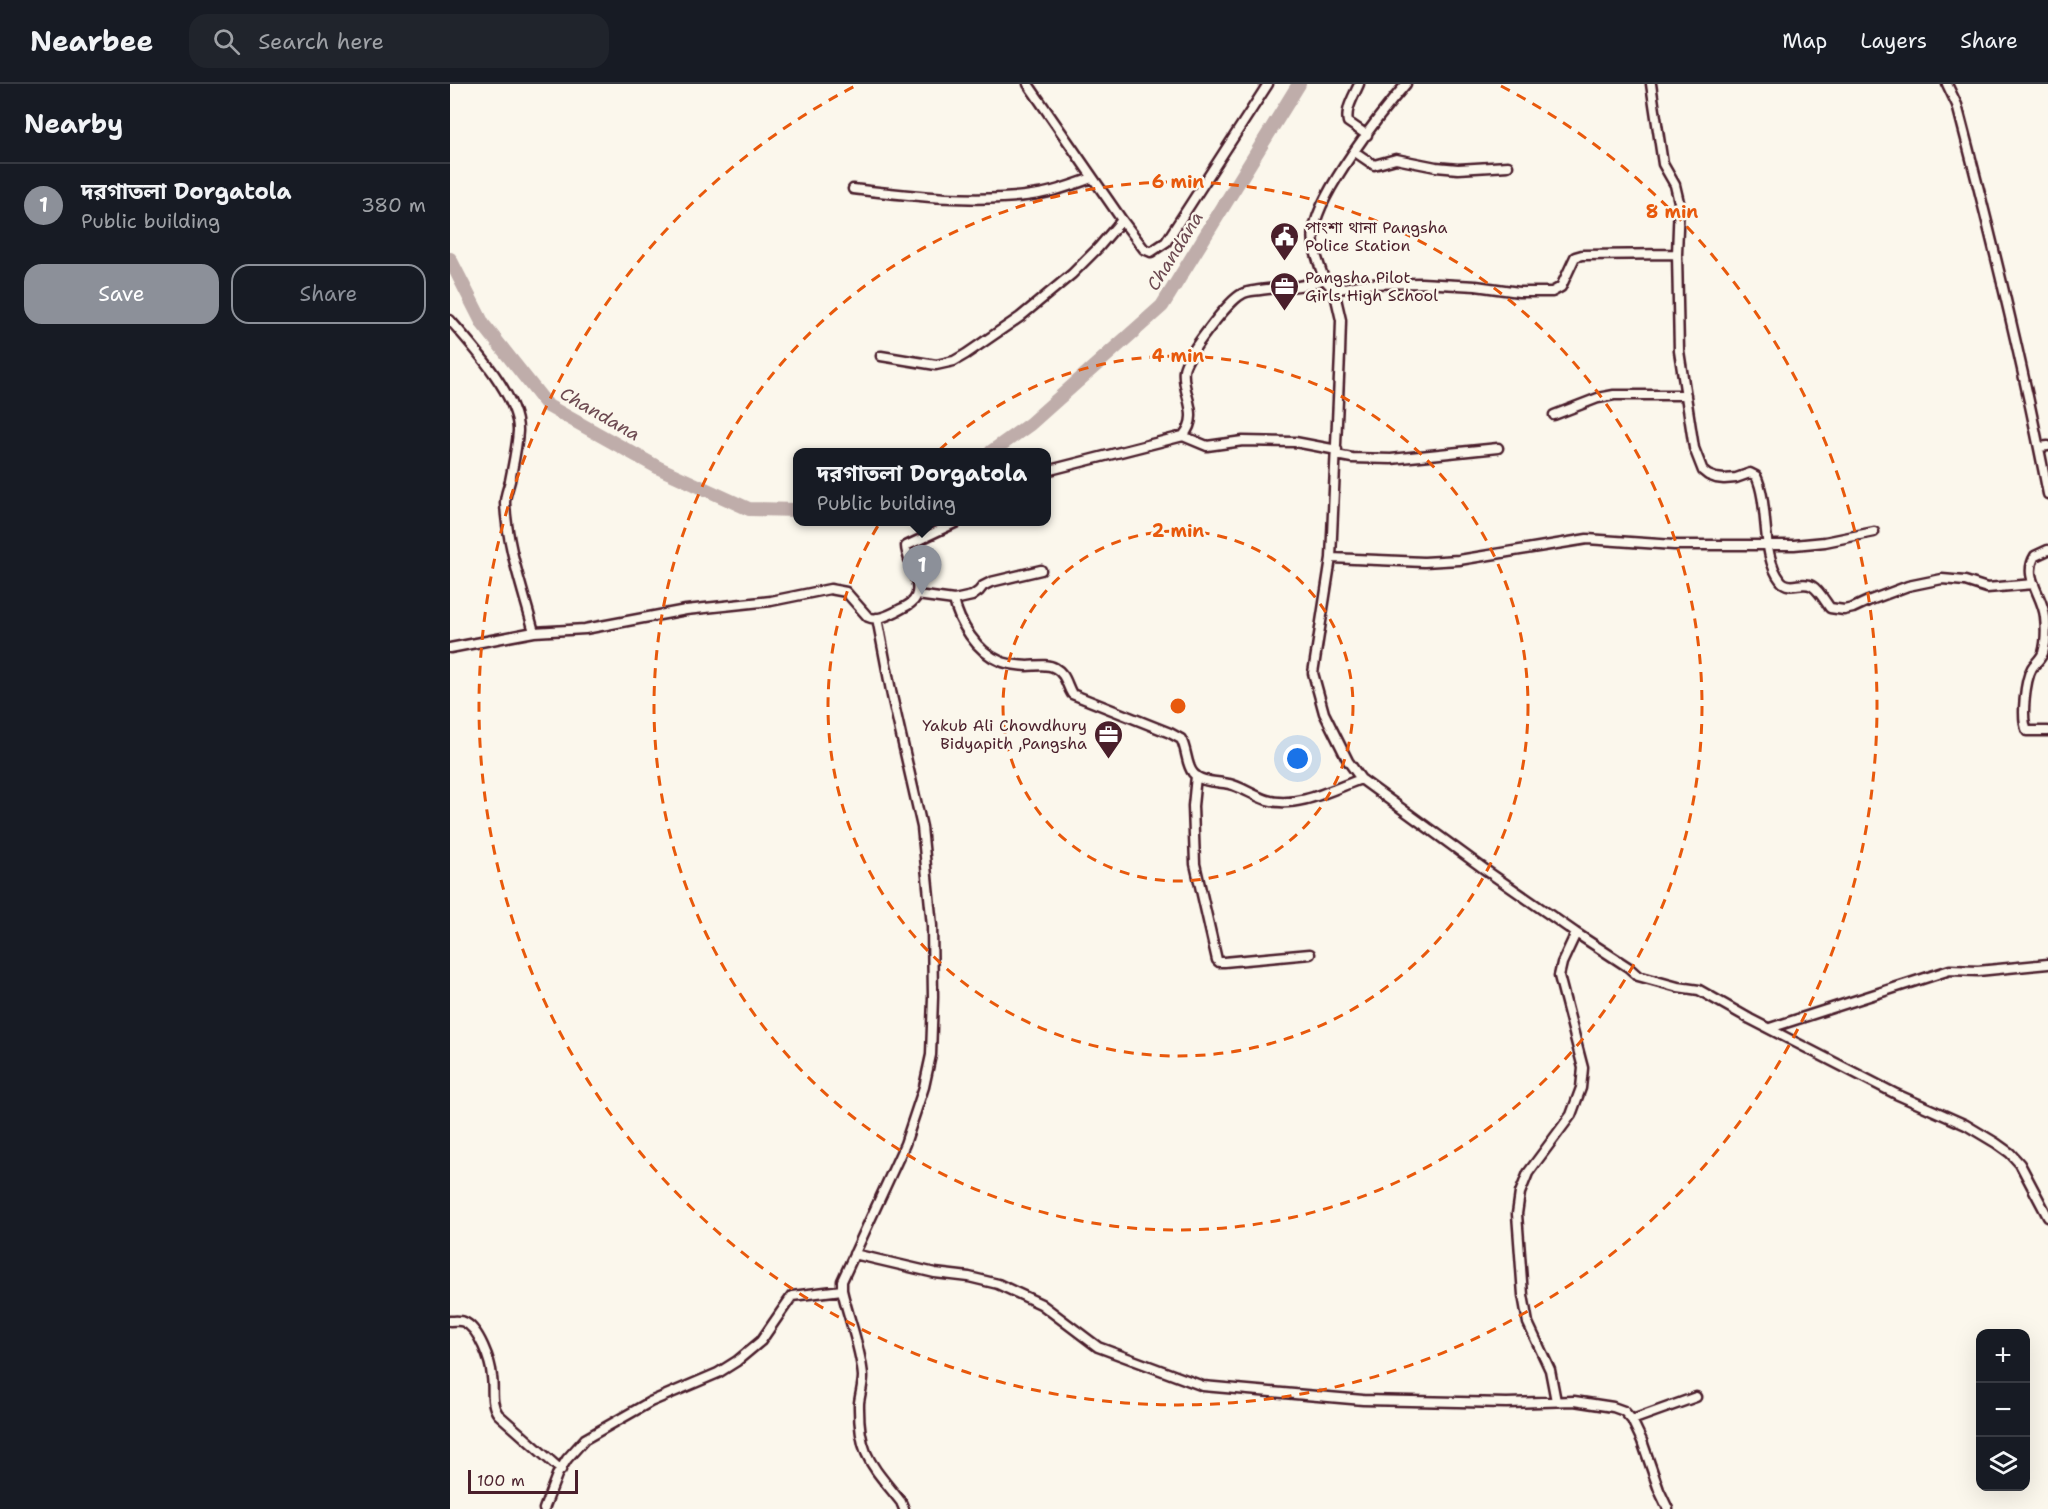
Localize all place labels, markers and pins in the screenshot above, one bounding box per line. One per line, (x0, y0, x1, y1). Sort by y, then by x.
place label: পাংশা থানা Pangsha Police Station (1305, 217, 1447, 256)
public building icon: পাংশা থানা Pangsha Police Station (1268, 220, 1300, 262)
place label: Pangsha Pilot Girls High School (1305, 267, 1438, 306)
office icon: Pangsha Pilot Girls High School (1268, 270, 1300, 312)
pin: 1 (902, 546, 942, 595)
centre of rings (1168, 696, 1188, 716)
place label: Yakub Ali Chowdhury Bidyapith ,Pangsha (922, 715, 1087, 754)
office icon: Yakub Ali Chowdhury Bidyapith ,Pangsha (1092, 718, 1124, 760)

